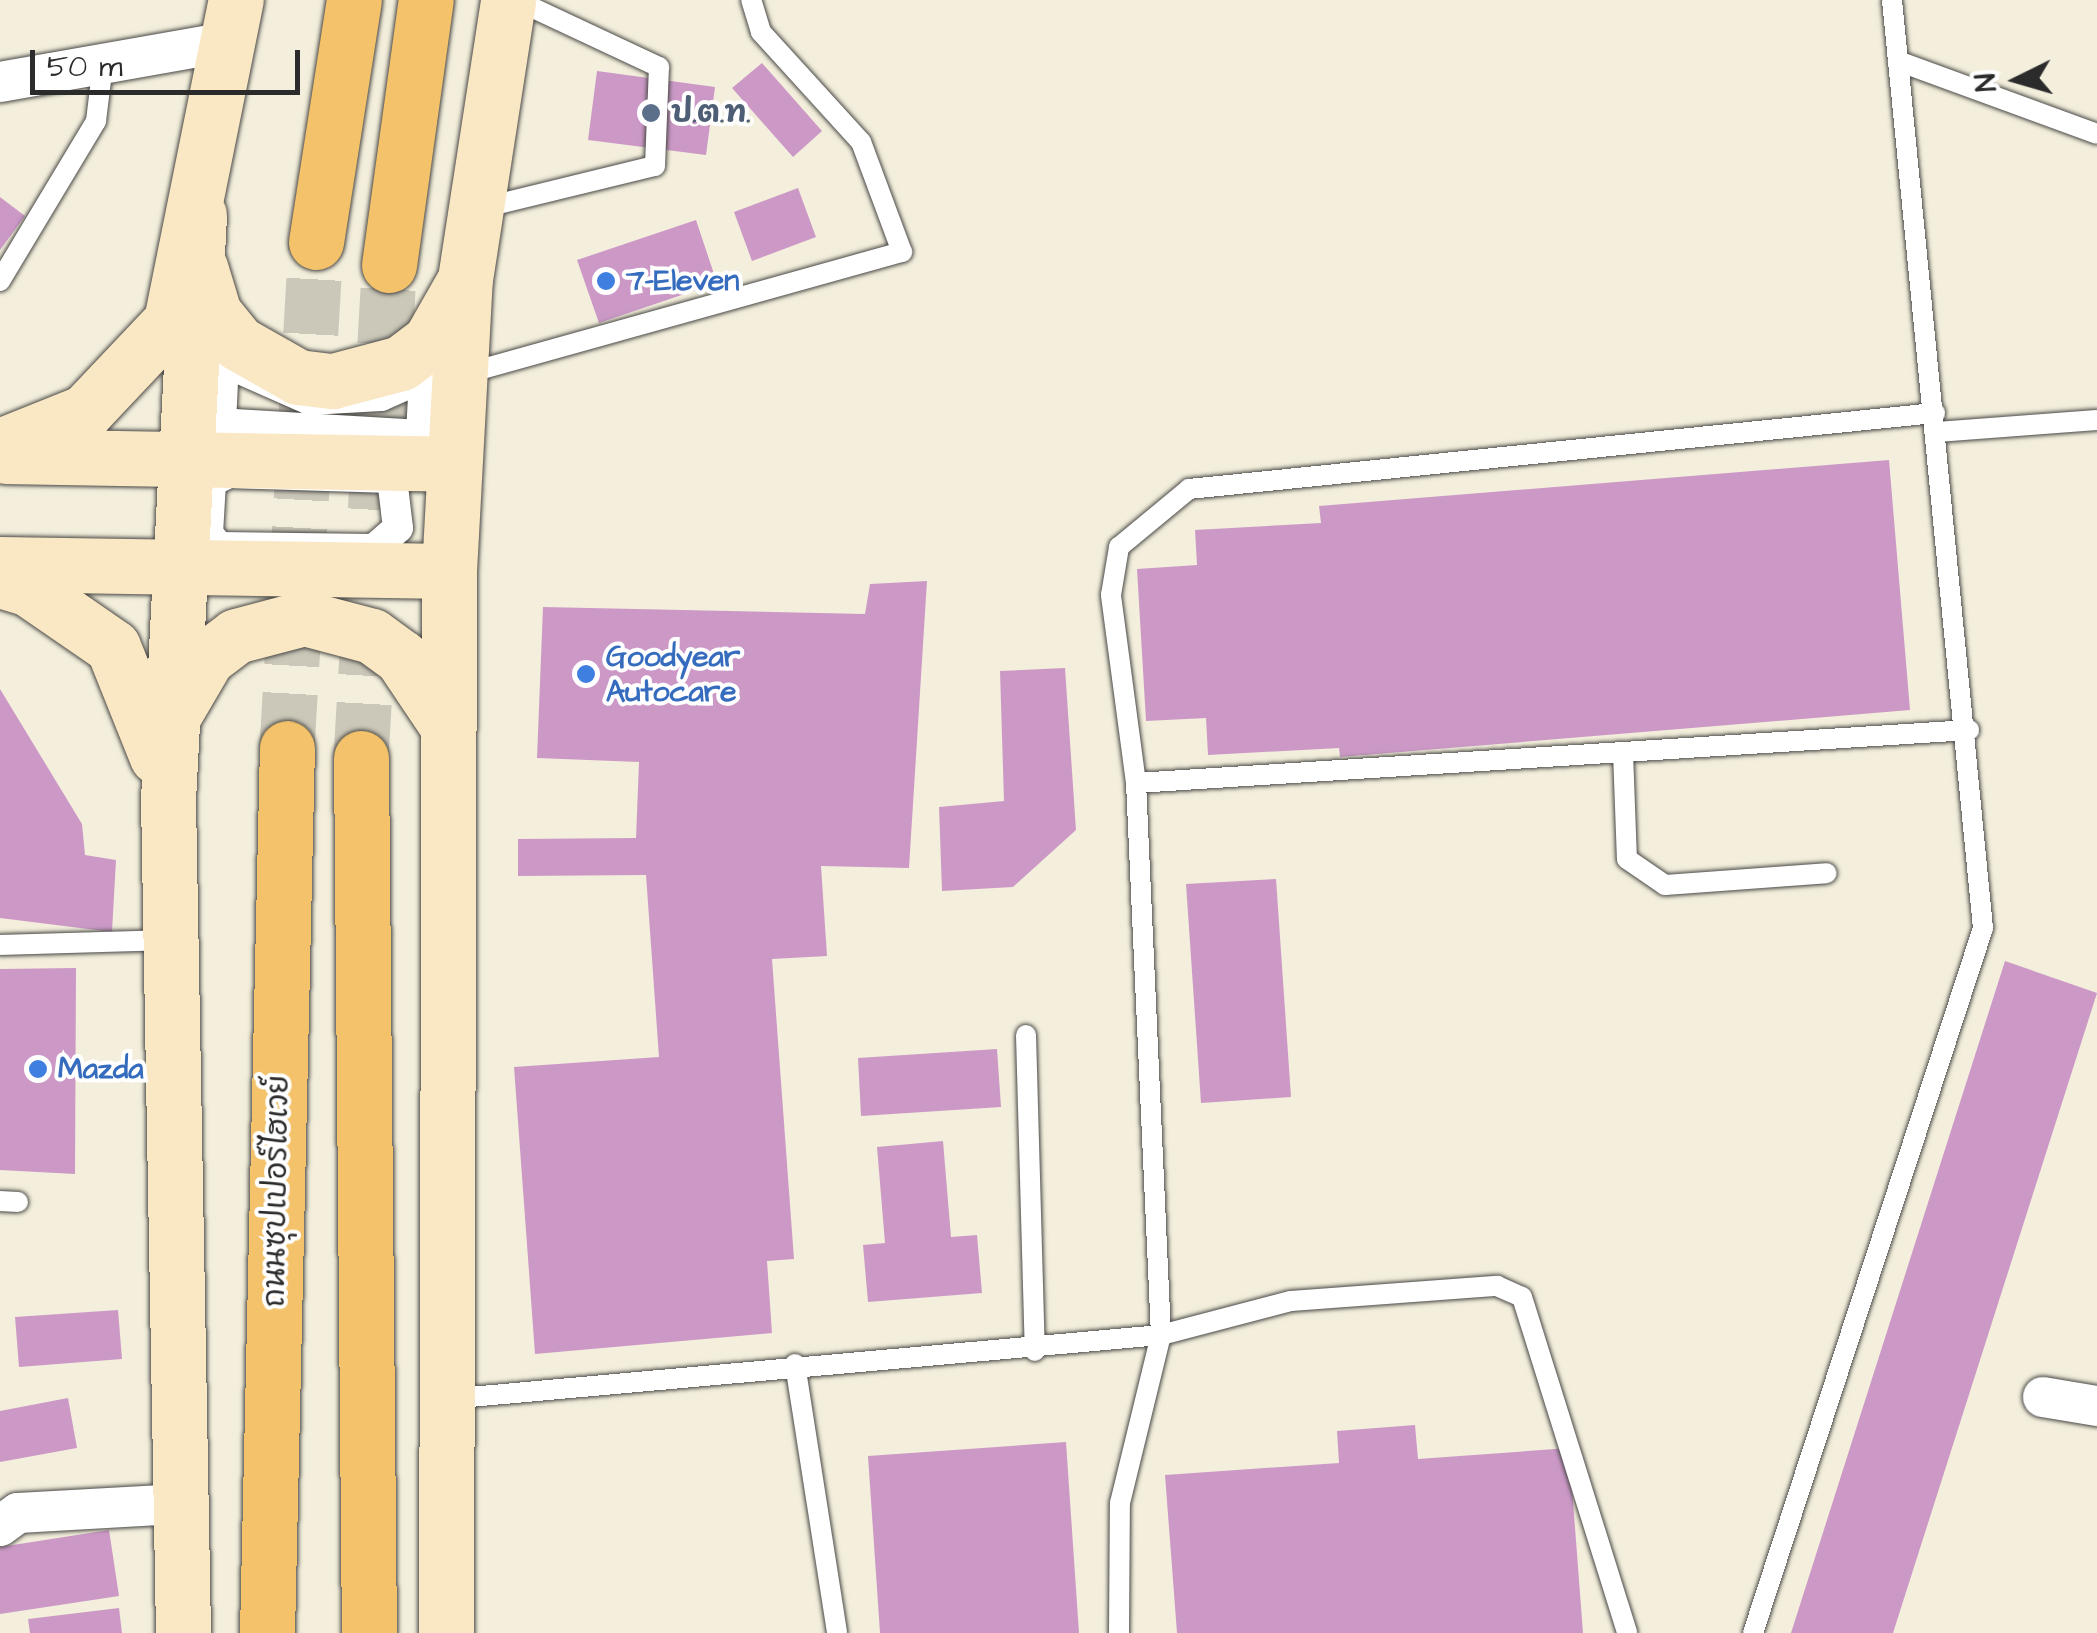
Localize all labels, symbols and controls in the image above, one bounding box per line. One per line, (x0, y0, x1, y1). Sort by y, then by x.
scale bar (35, 30, 305, 92)
north arrow (1967, 30, 2067, 130)
text: 50 m (47, 46, 123, 88)
text: N (1966, 72, 2007, 93)
place label: ป.ต.ท. (671, 95, 751, 131)
marker: ป.ต.ท. (640, 102, 662, 124)
place label: 7-Eleven (626, 263, 739, 299)
marker: 7-Eleven (595, 270, 617, 292)
place label: Goodyear Autocare (606, 639, 740, 710)
marker: Goodyear Autocare (575, 663, 597, 685)
place label: Mazda (58, 1051, 144, 1087)
marker: Mazda (27, 1058, 49, 1080)
street label: ถนนซุปเปอร์ไฮเวย์ (257, 1074, 297, 1308)

